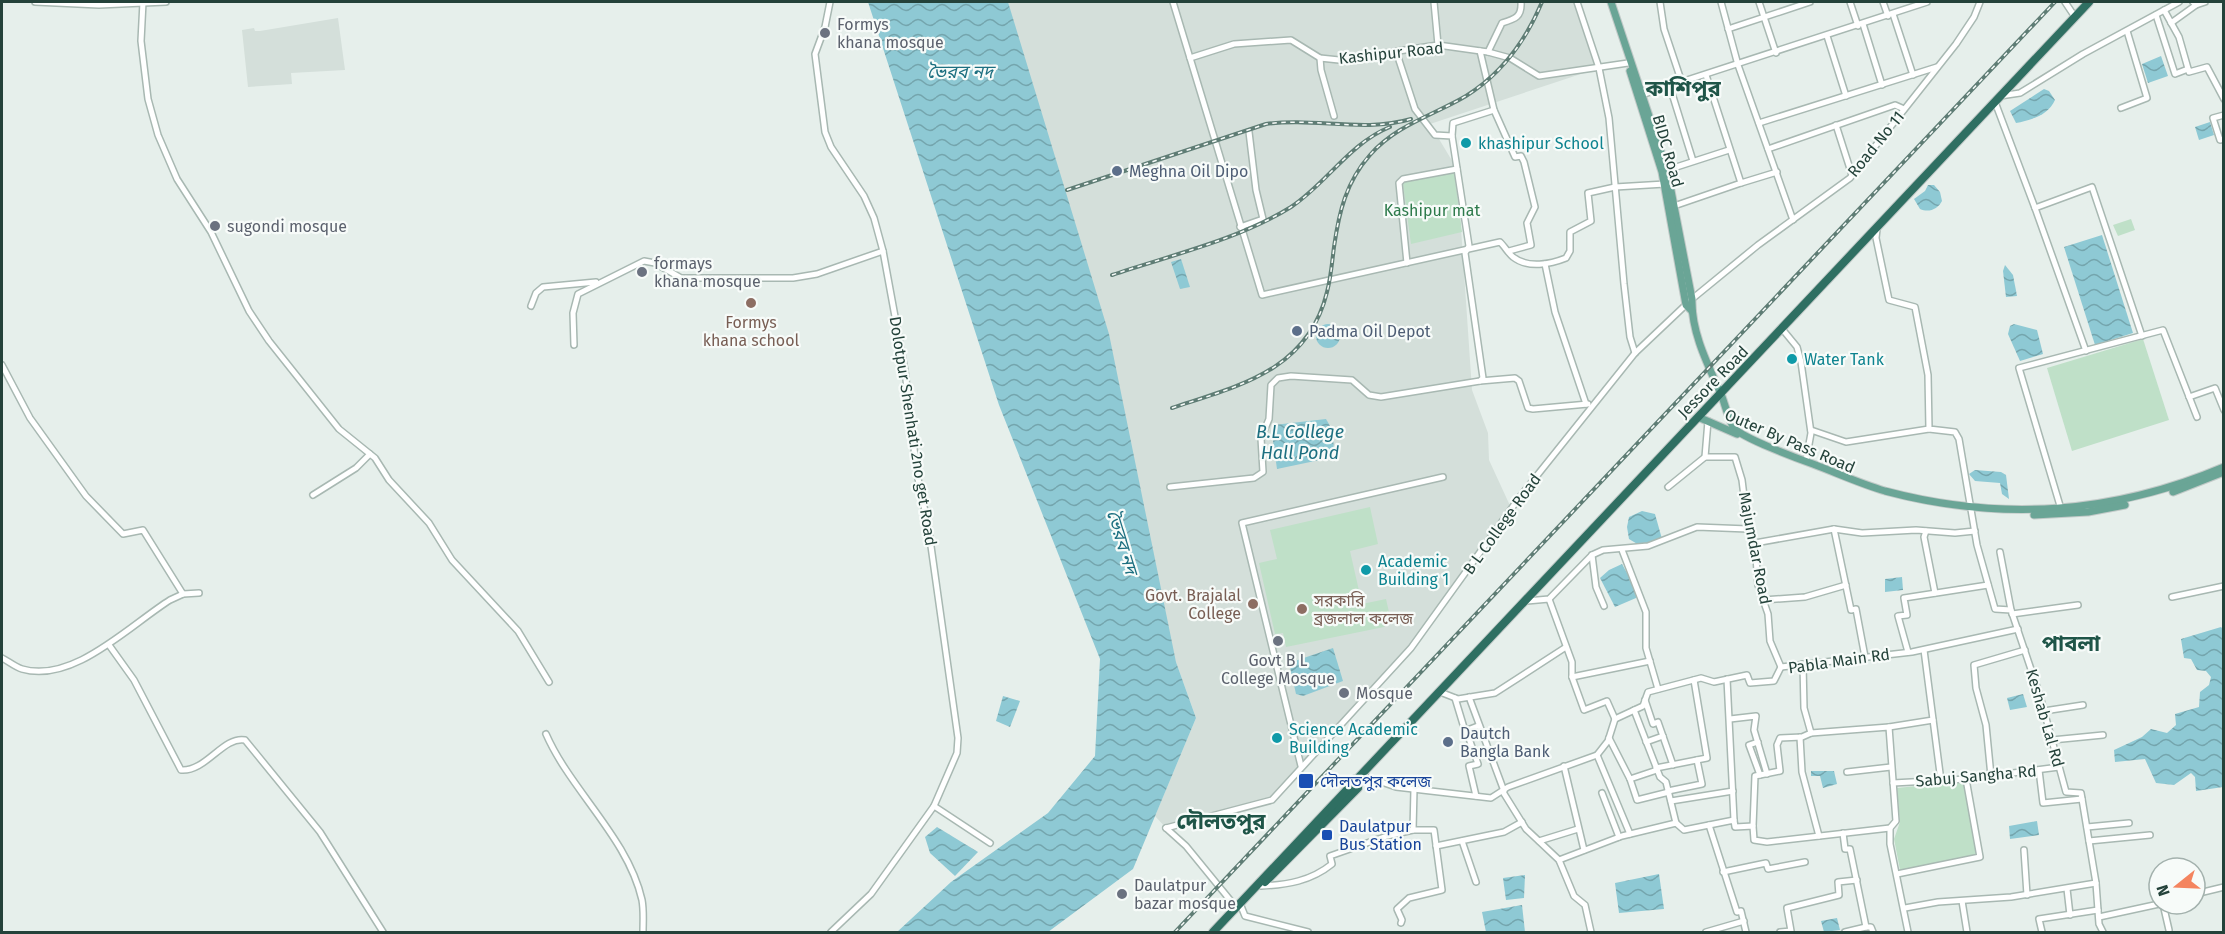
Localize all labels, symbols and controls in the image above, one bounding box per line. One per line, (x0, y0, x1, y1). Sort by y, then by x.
place label: Formys khana mosque (837, 15, 944, 52)
marker: Formys khana mosque (818, 26, 832, 40)
street label: Kashipur Road (1338, 38, 1444, 68)
water label: ভৈরব নদ (927, 61, 996, 83)
district label: কাশিপুর (1644, 75, 1721, 102)
street label: Road No 11 (1844, 107, 1908, 181)
street label: BIDC Road (1649, 112, 1687, 190)
place label: khashipur School (1478, 134, 1604, 153)
marker: khashipur School (1459, 136, 1473, 150)
place label: Meghna Oil Dipo (1129, 162, 1248, 181)
marker: Meghna Oil Dipo (1110, 164, 1124, 178)
park label: Kashipur mat (1384, 201, 1481, 220)
place label: sugondi mosque (227, 217, 347, 236)
marker: sugondi mosque (208, 219, 222, 233)
place label: formays khana mosque (654, 254, 761, 291)
marker: formays khana mosque (635, 265, 649, 279)
marker: Formys khana school (744, 296, 758, 310)
place label: Formys khana school (703, 313, 800, 350)
street label: Dolotpur Shenhati 2no get Road (885, 315, 941, 547)
place label: Padma Oil Depot (1309, 322, 1431, 341)
marker: Padma Oil Depot (1290, 324, 1304, 338)
street label: Jessore Road (1674, 342, 1752, 422)
place label: Water Tank (1804, 350, 1885, 369)
marker: Water Tank (1785, 352, 1799, 366)
street label: Outer By Pass Road (1722, 405, 1858, 477)
water label: B.L College Hall Pond (1256, 421, 1344, 464)
street label: B L College Road (1459, 470, 1545, 578)
street label: Majumdar Road (1735, 490, 1775, 606)
water label: ভৈরব নদ (1102, 507, 1143, 580)
place label: Academic Building 1 (1378, 552, 1449, 589)
marker: Academic Building 1 (1359, 563, 1373, 577)
place label: Govt. Brajalal College (1145, 586, 1241, 623)
place label: সরকারি ব্রজলাল কলেজ (1313, 591, 1413, 628)
marker: Govt. Brajalal College (1246, 597, 1260, 611)
marker: সরকারি ব্রজলাল কলেজ (1295, 602, 1309, 616)
district label: পাবলা (2042, 630, 2101, 657)
marker: Govt B L College Mosque (1271, 634, 1285, 648)
street label: Pabla Main Rd (1787, 644, 1891, 678)
place label: Govt B L College Mosque (1221, 651, 1335, 688)
street label: Keshab Lal Rd (2022, 667, 2068, 769)
place label: Mosque (1356, 684, 1413, 703)
marker: Mosque (1337, 686, 1351, 700)
place label: Science Academic Building (1289, 720, 1418, 757)
place label: Dautch Bangla Bank (1460, 724, 1550, 761)
marker: Science Academic Building (1270, 731, 1284, 745)
marker: Dautch Bangla Bank (1441, 735, 1455, 749)
street label: Sabuj Sangha Rd (1915, 761, 2037, 791)
marker: দৌলতপুর কলেজ (1297, 772, 1315, 790)
place label: দৌলতপুর কলেজ (1320, 772, 1432, 791)
district label: দৌলতপুর (1176, 808, 1266, 835)
place label: Daulatpur Bus Station (1339, 817, 1422, 854)
marker: Daulatpur Bus Station (1320, 828, 1334, 842)
north arrow (2147, 856, 2207, 916)
place label: Daulatpur bazar mosque (1134, 876, 1236, 913)
text: N (2153, 883, 2174, 898)
marker: Daulatpur bazar mosque (1115, 887, 1129, 901)

